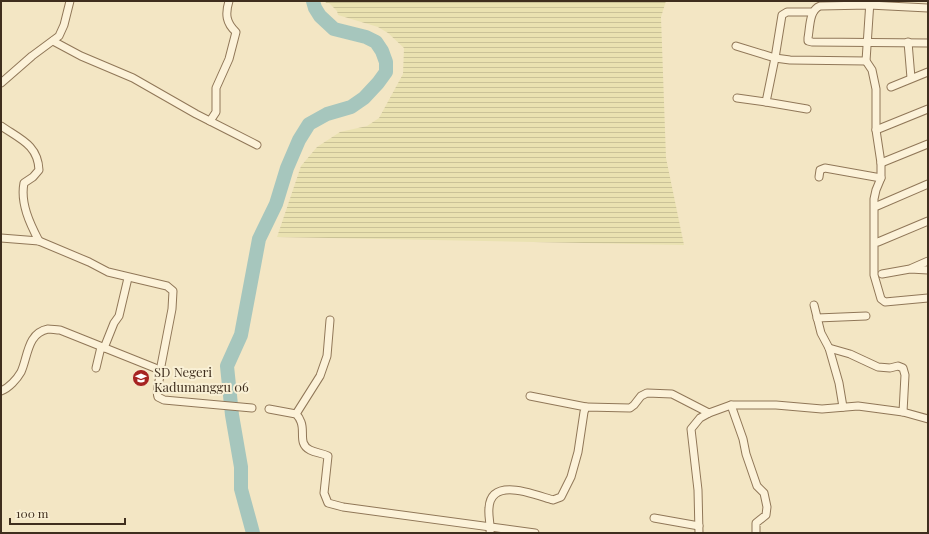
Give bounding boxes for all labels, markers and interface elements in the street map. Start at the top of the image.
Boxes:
place label: SD Negeri Kadumanggu 06 [154,363,249,395]
school or university icon: SD Negeri Kadumanggu 06 [131,368,151,388]
scale bar [10,500,125,526]
text: 100 m [16,505,49,521]

